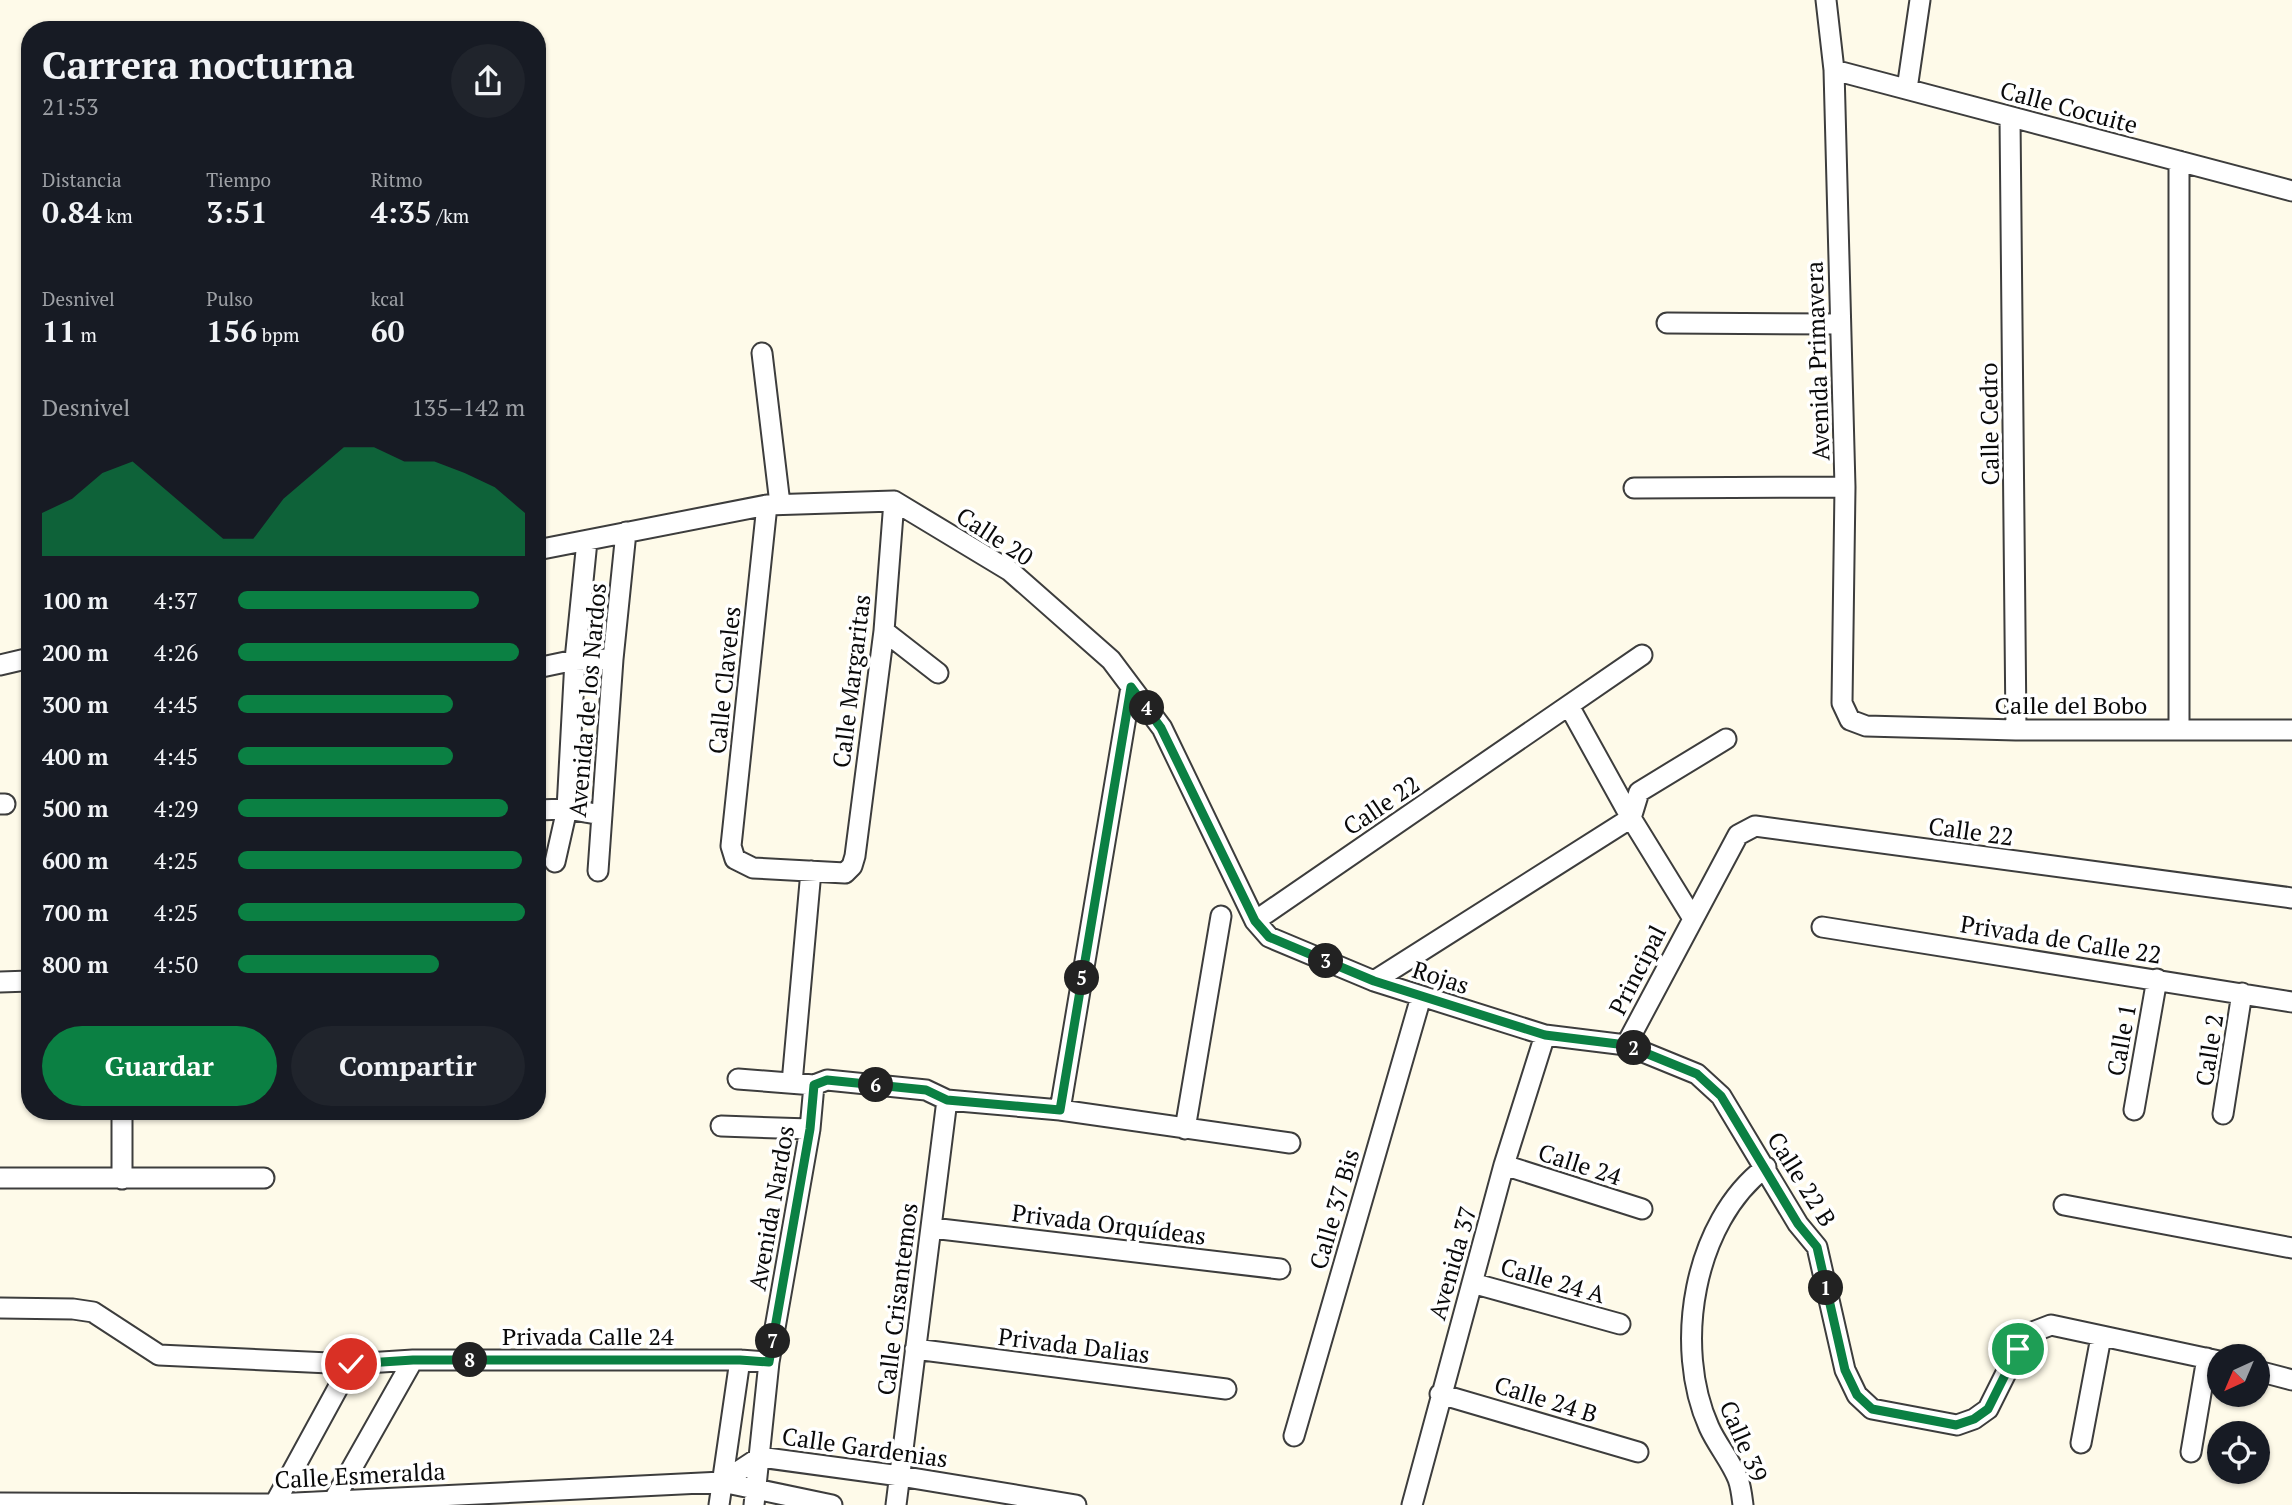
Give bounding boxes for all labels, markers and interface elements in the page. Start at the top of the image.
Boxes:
text: Carrera nocturna [42,40,355,90]
button: share [451,44,525,118]
street label: Calle Cocuite [1997,73,2141,141]
text: 21:53 [42,91,99,122]
text: Distancia [42,167,122,192]
text: Tiempo [206,167,271,192]
text: Ritmo [371,167,422,192]
text: 0.84 [42,192,102,232]
text: 3:51 [206,192,267,232]
text: 4:35 [371,192,432,232]
text: km [102,203,133,228]
text: /km [432,203,469,228]
street label: Avenida Primavera [1798,261,1836,461]
text: Desnivel [42,286,115,311]
text: Pulso [206,286,253,311]
text: kcal [371,286,404,311]
text: 11 [42,311,76,351]
text: 156 [206,311,257,351]
text: 60 [371,311,405,351]
text: m [76,322,97,347]
text: bpm [257,322,299,347]
street label: Calle Cedro [1972,362,2006,486]
text: Desnivel [42,392,130,423]
text: 135–142 m [412,392,525,423]
street label: Calle 20 [950,499,1040,573]
street label: Avenida de los Nardos [561,582,613,818]
text: 100 m [42,585,108,616]
text: 4:37 [154,585,198,616]
street label: Calle Margaritas [824,592,878,770]
street label: Calle Claveles [700,605,748,755]
text: 200 m [42,637,108,668]
text: 4:26 [154,637,198,668]
text: 300 m [42,689,108,720]
text: 4:45 [154,689,198,720]
street label: Calle del Bobo [1995,689,2147,721]
pin: 4 [1130,690,1164,726]
text: 4 [1141,695,1152,720]
text: 400 m [42,741,108,772]
text: 4:45 [154,741,198,772]
street label: Calle 22 [1337,768,1425,842]
text: 500 m [42,793,108,824]
text: 4:29 [154,793,198,824]
street label: Calle 22 [1926,809,2016,853]
text: 600 m [42,845,108,876]
text: 4:25 [154,845,198,876]
text: 700 m [42,897,108,928]
text: 4:25 [154,897,198,928]
street label: Privada de Calle 22 [1958,907,2164,971]
street label: Principal [1601,920,1673,1020]
pin: 3 [1308,944,1344,978]
text: 3 [1320,948,1331,973]
text: 800 m [42,949,108,980]
text: 4:50 [154,949,198,980]
street label: Rojas [1409,953,1473,1001]
pin: 5 [1064,960,1100,996]
text: 5 [1076,965,1087,990]
street label: Calle 1 [2099,1001,2143,1079]
street label: Calle 2 [2188,1012,2230,1088]
button: Guardar [42,1026,277,1106]
button: Compartir [291,1026,525,1106]
pin: 2 [1616,1030,1652,1066]
text: 2 [1628,1035,1639,1060]
pin: 6 [858,1068,894,1102]
text: 6 [870,1072,881,1097]
street label: Avenida Nardos [741,1123,801,1293]
street label: Calle 22 B [1760,1126,1844,1232]
street label: Calle 24 [1534,1136,1626,1192]
street label: Calle 37 Bis [1302,1145,1366,1273]
street label: Privada Orquídeas [1010,1196,1208,1252]
street label: Calle Crisantemos [869,1201,925,1397]
street label: Avenida 37 [1421,1202,1483,1324]
street label: Calle 24 A [1497,1250,1610,1310]
pin: 1 [1808,1270,1843,1306]
text: 1 [1820,1275,1831,1300]
pin [1988,1319,2048,1379]
street label: Privada Calle 24 [502,1320,674,1352]
street label: Privada Dalias [996,1320,1152,1370]
pin: 7 [756,1324,790,1358]
text: 7 [767,1328,778,1353]
icon: arrive [1999,1330,2037,1368]
pin [321,1334,381,1394]
pin: 8 [452,1342,488,1378]
north arrow [2207,1344,2270,1407]
map controls [2207,1344,2270,1484]
icon: check [332,1345,370,1383]
text: 8 [464,1347,475,1372]
street label: Calle 24 B [1491,1368,1601,1430]
street label: Calle 39 [1713,1395,1775,1487]
street label: Calle Gardenias [780,1420,950,1474]
button: locate [2207,1421,2270,1484]
street label: Calle Esmeralda [274,1455,446,1495]

